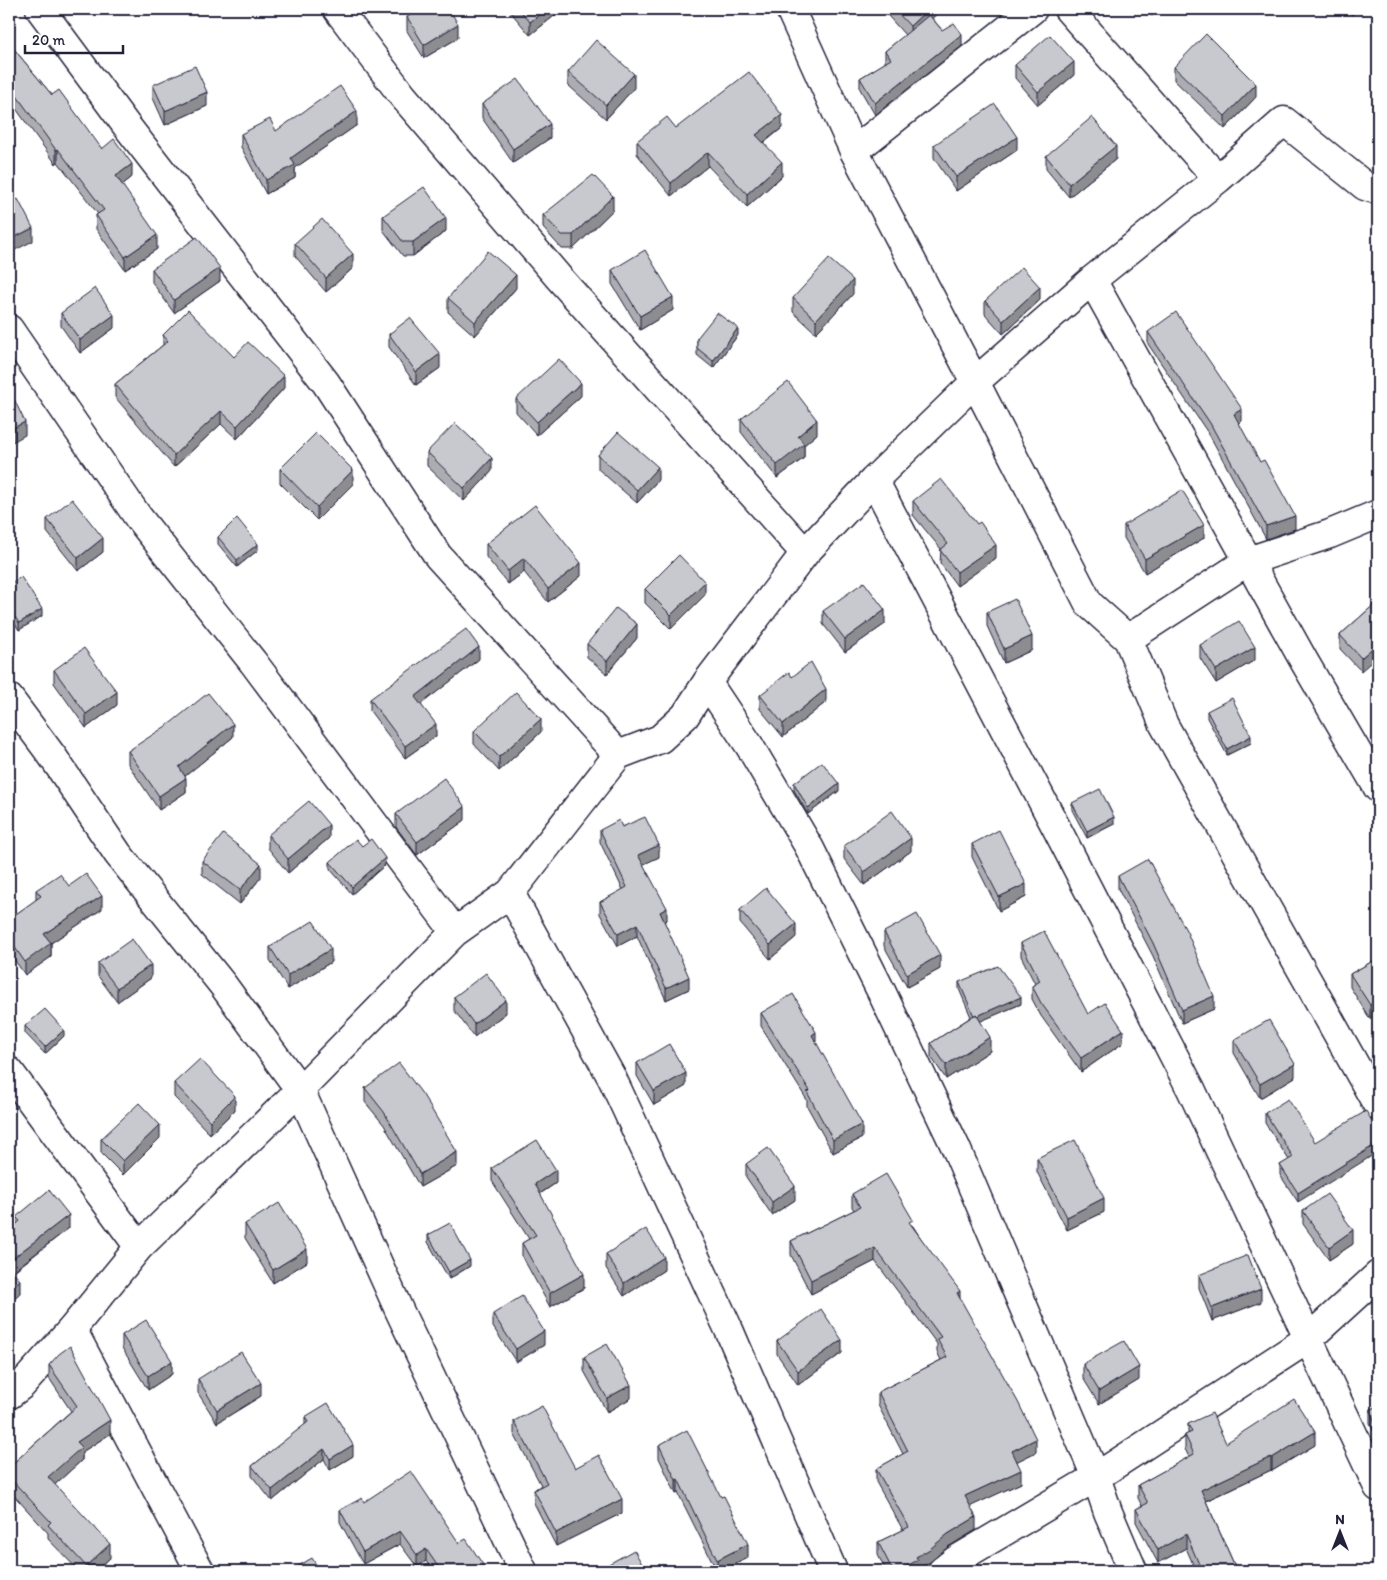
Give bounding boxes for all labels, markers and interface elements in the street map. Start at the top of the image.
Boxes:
scale bar [25,22,122,54]
text: 20 m [32,31,66,49]
north arrow [1314,1508,1364,1558]
text: N [1335,1511,1345,1528]

